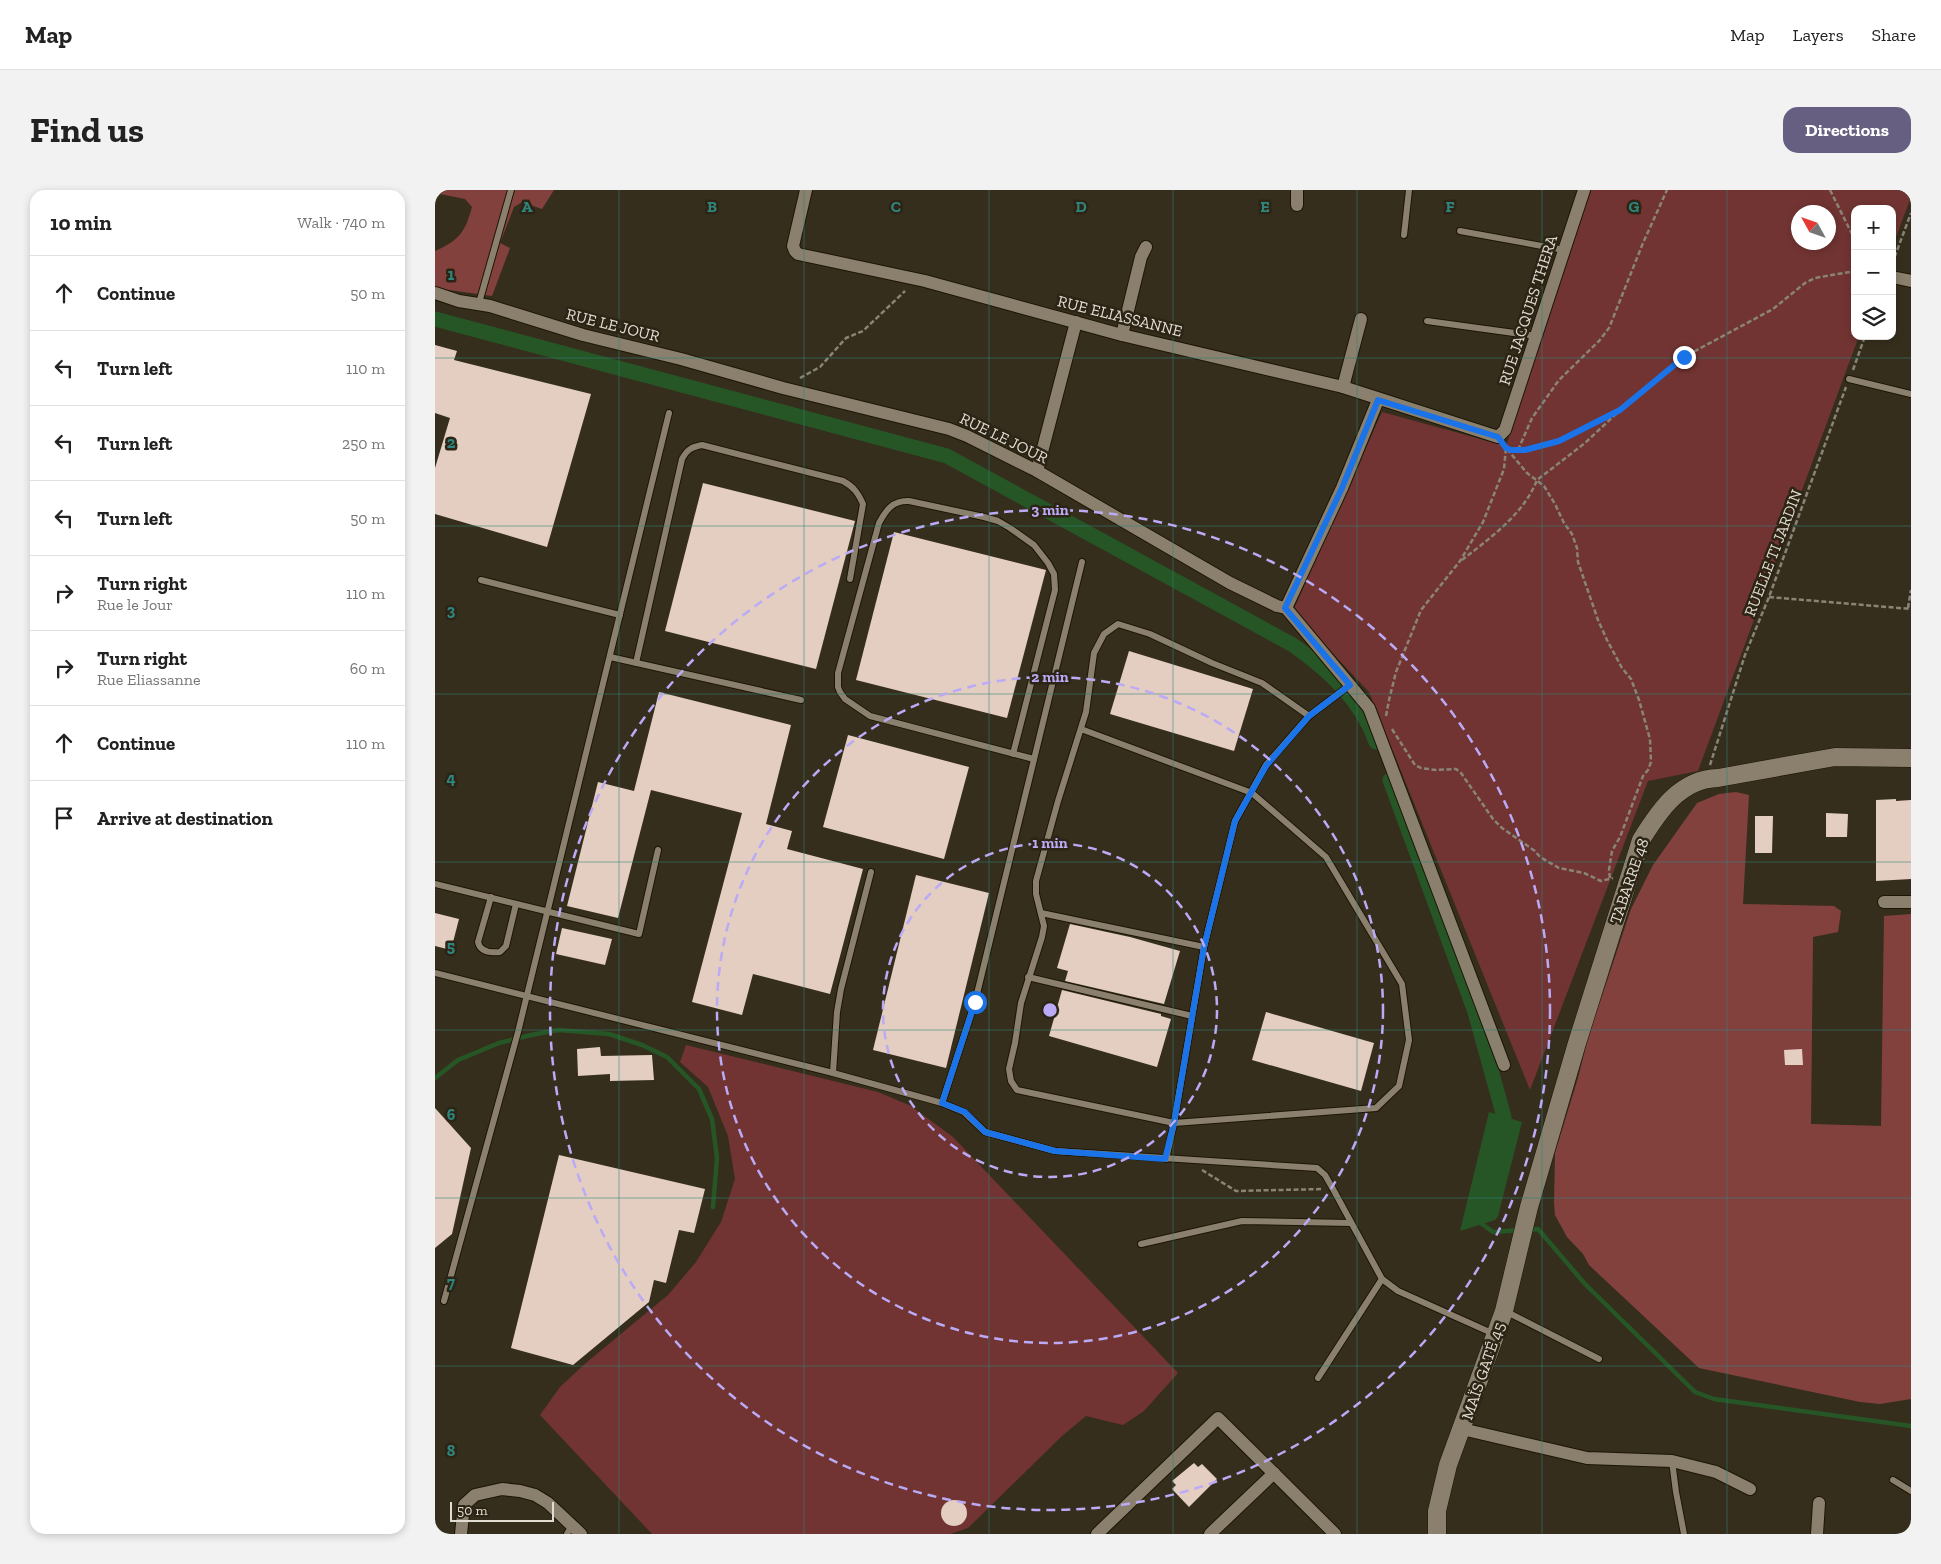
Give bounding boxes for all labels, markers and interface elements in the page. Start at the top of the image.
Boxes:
text: Map [25,20,72,49]
text: Map [1730,24,1765,46]
text: Layers [1793,24,1844,46]
text: Share [1872,24,1916,46]
button: Directions [1783,107,1911,153]
text: Find us [30,109,144,151]
text: A [522,197,533,216]
text: B [707,197,717,216]
text: C [891,197,901,216]
text: D [1075,197,1087,216]
text: E [1260,197,1270,216]
text: F [1445,197,1455,216]
text: G [1629,197,1640,216]
north arrow [1791,205,1836,250]
map controls [1851,205,1896,340]
button: + [1851,205,1896,250]
text: 10 min [50,210,112,235]
text: Walk · 740 m [297,213,385,232]
street label: RUE JACQUES THERA [1495,232,1561,388]
button: − [1851,250,1896,295]
text: 1 [448,265,455,284]
icon: ahead [50,279,78,307]
text: Continue [97,282,175,305]
text: 50 m [350,284,385,303]
street label: RUE ELIASSANNE [1056,291,1184,341]
button: layers [1851,295,1896,340]
street label: RUE LE JOUR [564,304,662,346]
route end [1673,346,1696,369]
icon: left [50,354,78,382]
text: Turn left [97,357,172,380]
text: 110 m [346,359,385,378]
street label: RUE LE JOUR [957,408,1051,468]
icon: left [50,429,78,457]
text: Turn left [97,432,172,455]
text: 2 [447,433,456,452]
text: 250 m [342,434,385,453]
street label: RUELLE TI JARDIN [1740,487,1806,619]
text: 3 min [1031,501,1069,519]
icon: left [50,504,78,532]
text: Turn left [97,507,172,530]
text: 50 m [350,509,385,528]
text: Turn right [97,572,187,595]
icon: right [50,579,78,607]
text: 110 m [346,584,385,603]
text: Rue le Jour [97,595,173,614]
text: 3 [447,601,456,620]
text: Turn right [97,647,187,670]
icon: right [50,654,78,682]
text: 60 m [350,659,385,678]
text: 2 min [1031,668,1069,686]
text: Rue Eliassanne [97,670,200,689]
icon: ahead [50,729,78,757]
text: Continue [97,732,175,755]
text: 110 m [346,734,385,753]
text: 4 [446,769,456,788]
icon: arrive [50,804,78,832]
text: Arrive at destination [97,807,273,830]
text: 1 min [1032,834,1068,852]
street label: TABARRE 48 [1606,836,1652,926]
text: 5 [447,937,455,956]
route start [964,991,987,1014]
centre of rings [1041,1001,1059,1019]
text: 6 [447,1105,456,1124]
text: 7 [447,1273,455,1292]
street label: MAÏS GATÉ 45 [1457,1320,1509,1422]
text: 8 [447,1441,456,1460]
scale bar [450,1499,554,1522]
text: 50 m [457,1502,488,1519]

